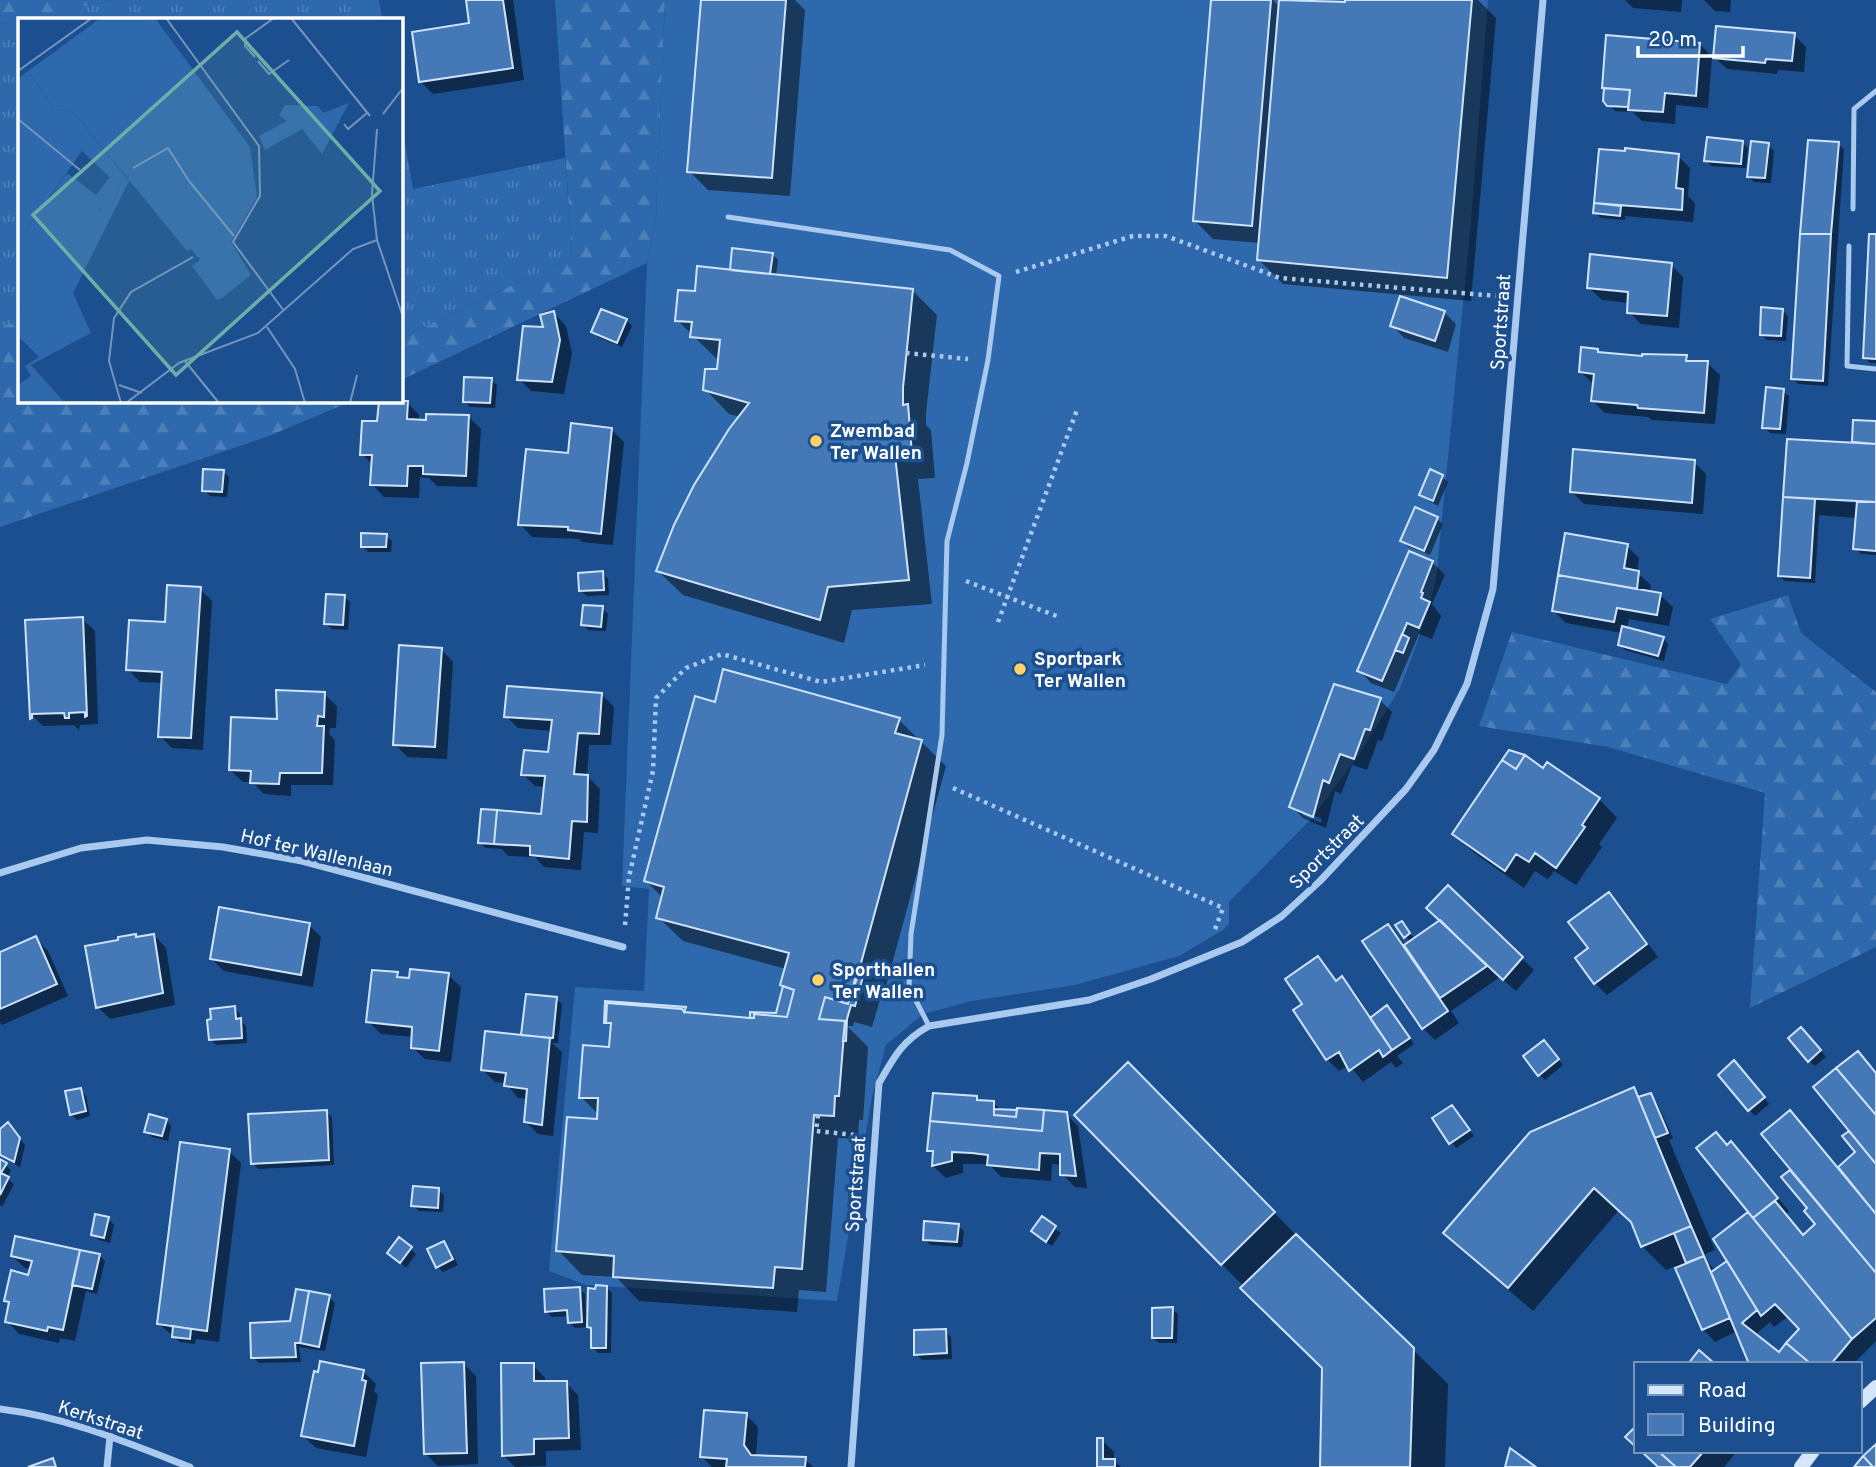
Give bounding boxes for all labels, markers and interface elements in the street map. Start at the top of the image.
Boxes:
scale bar [1638,14,1743,58]
inset map [18,18,402,402]
text: 20 m [1648,27,1697,54]
street label: Sportstraat [1487,273,1517,371]
place label: Zwembad Ter Wallen [830,420,922,466]
marker: Zwembad Ter Wallen [808,433,824,449]
place label: Sportpark Ter Wallen [1034,648,1126,694]
marker: Sportpark Ter Wallen [1012,661,1028,677]
street label: Sportstraat [1285,810,1370,895]
street label: Hof ter Wallenlaan [238,825,395,883]
place label: Sporthallen Ter Wallen [832,959,935,1005]
marker: Sporthallen Ter Wallen [810,972,826,988]
street label: Sportstraat [842,1135,872,1233]
legend [1634,1362,1862,1453]
text: Road [1698,1378,1747,1405]
street label: Kerkstraat [55,1396,146,1446]
text: Building [1698,1413,1776,1440]

